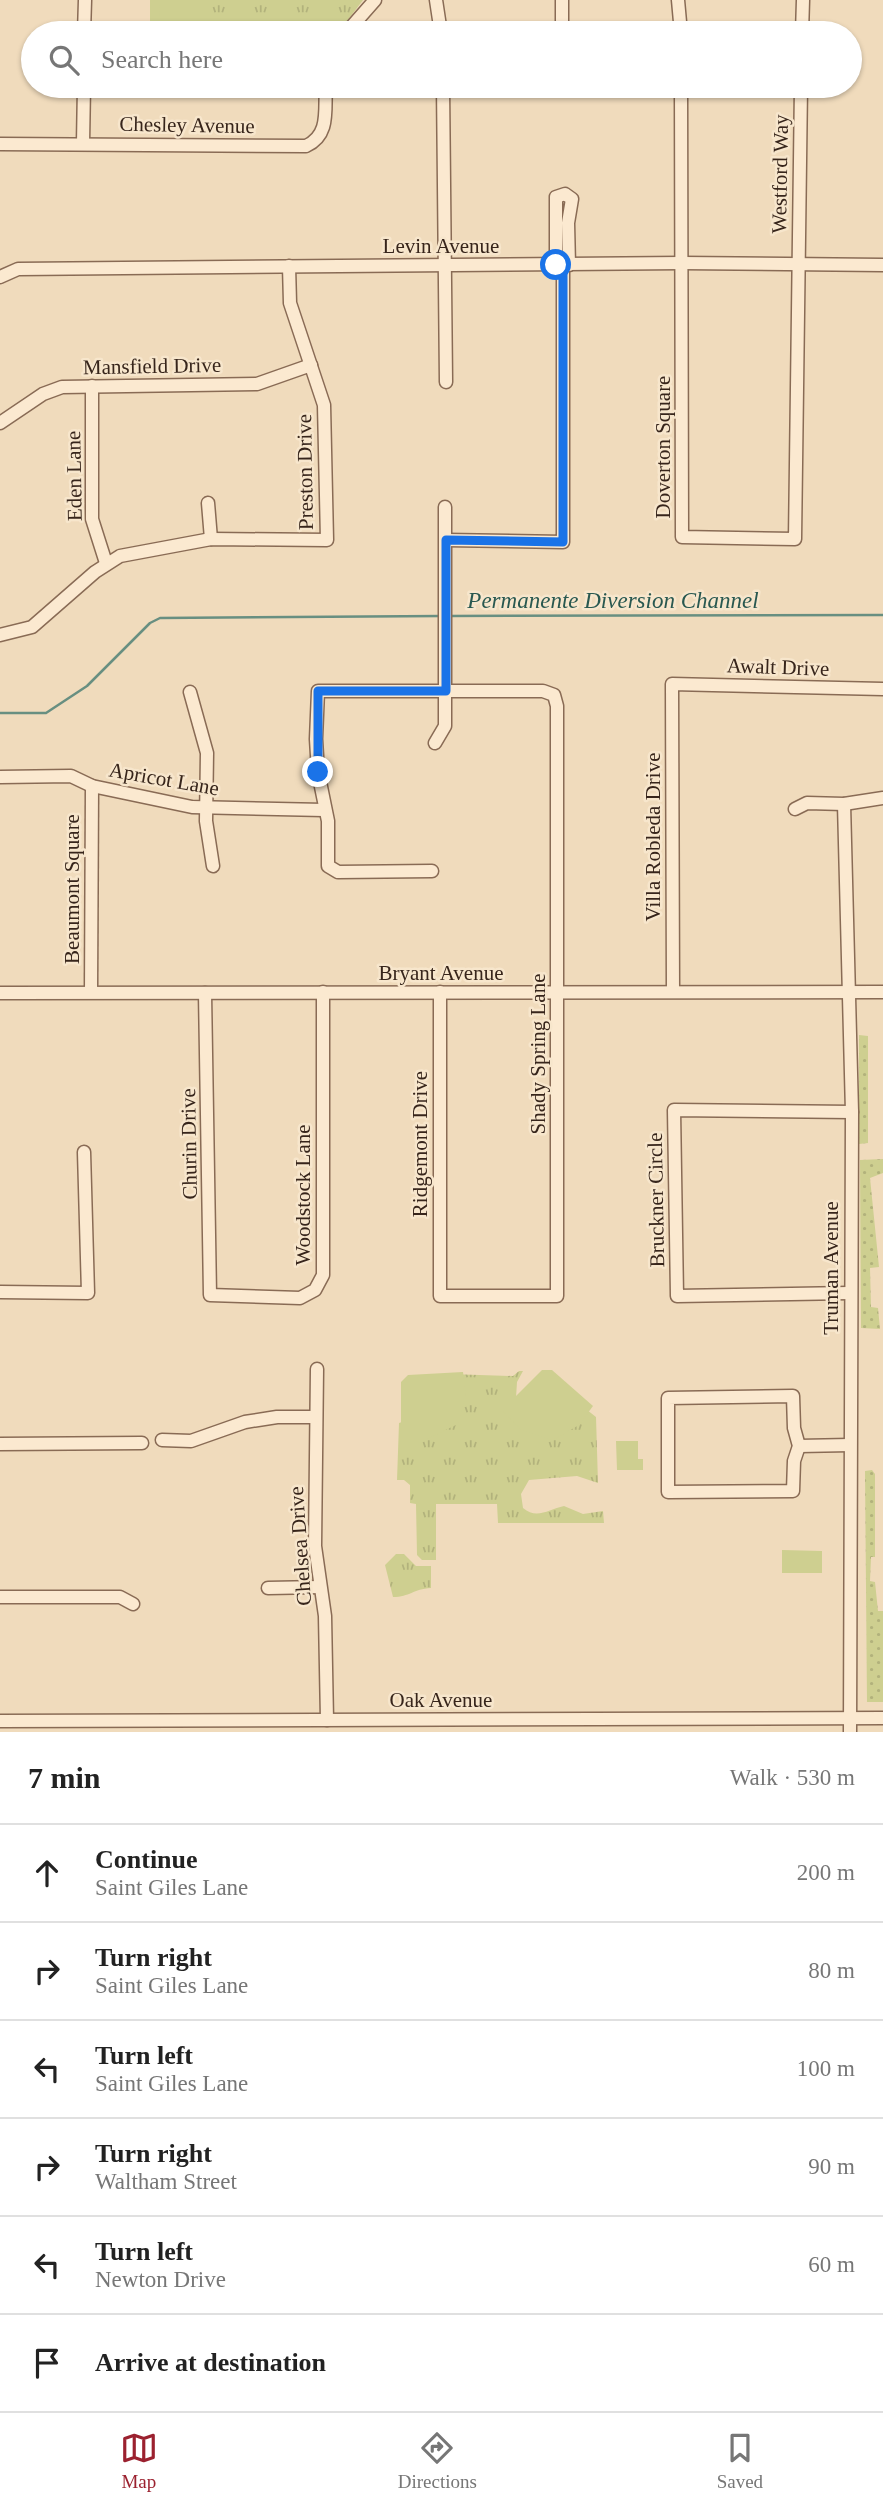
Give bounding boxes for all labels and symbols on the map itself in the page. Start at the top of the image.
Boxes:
street label: Chesley Avenue [119,112,255,138]
street label: Westford Way [767,114,793,234]
street label: Levin Avenue [383,234,499,258]
route start [540,249,571,280]
street label: Mansfield Drive [83,353,221,379]
street label: Doverton Square [651,376,675,518]
street label: Preston Drive [292,414,318,530]
street label: Eden Lane [61,431,87,521]
water label: Permanente Diversion Channel [466,588,759,613]
street label: Awalt Drive [726,653,830,681]
street label: Villa Robleda Drive [641,752,665,922]
route end [302,756,333,787]
street label: Apricot Lane [107,758,221,800]
street label: Beaumont Square [60,814,84,964]
street label: Bryant Avenue [379,961,504,985]
street label: Shady Spring Lane [526,974,550,1134]
street label: Ridgemont Drive [408,1071,432,1217]
street label: Churin Drive [176,1088,202,1200]
street label: Woodstock Lane [291,1124,315,1266]
street label: Bruckner Circle [643,1132,669,1268]
street label: Truman Avenue [819,1201,843,1335]
street label: Chelsea Drive [284,1486,316,1606]
street label: Oak Avenue [390,1688,492,1712]

